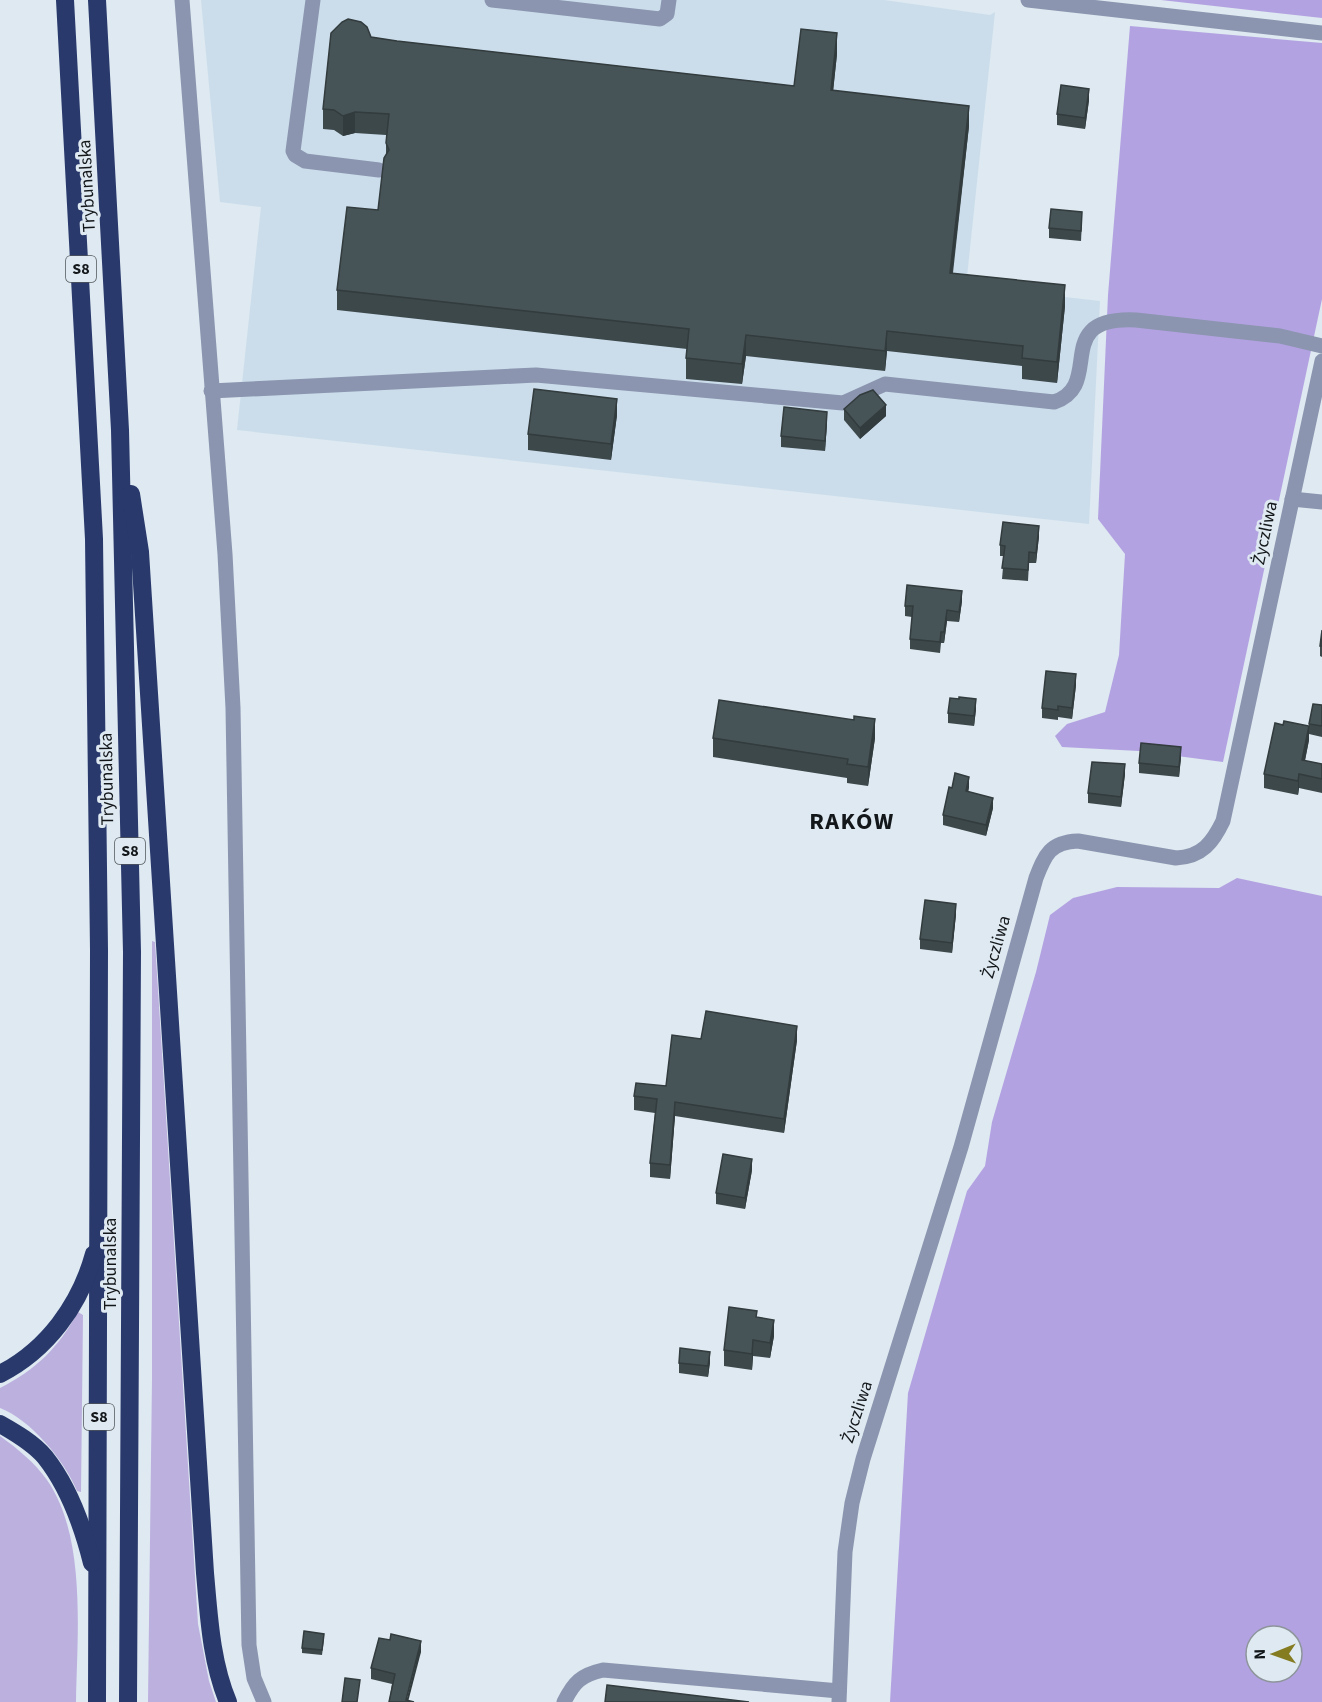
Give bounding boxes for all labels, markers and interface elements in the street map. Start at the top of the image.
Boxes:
street label: Trybunalska [72,139,102,233]
road number: S8 [66,256,96,282]
street label: Życzliwa [1246,499,1284,567]
street label: Trybunalska [94,733,120,825]
district label: RAKÓW [809,804,895,839]
road number: S8 [115,838,145,864]
street label: Życzliwa [975,913,1017,981]
street label: Trybunalska [98,1218,123,1310]
street label: Życzliwa [835,1377,879,1447]
road number: S8 [84,1404,114,1430]
north arrow [1244,1624,1304,1684]
text: N [1249,1649,1271,1660]

